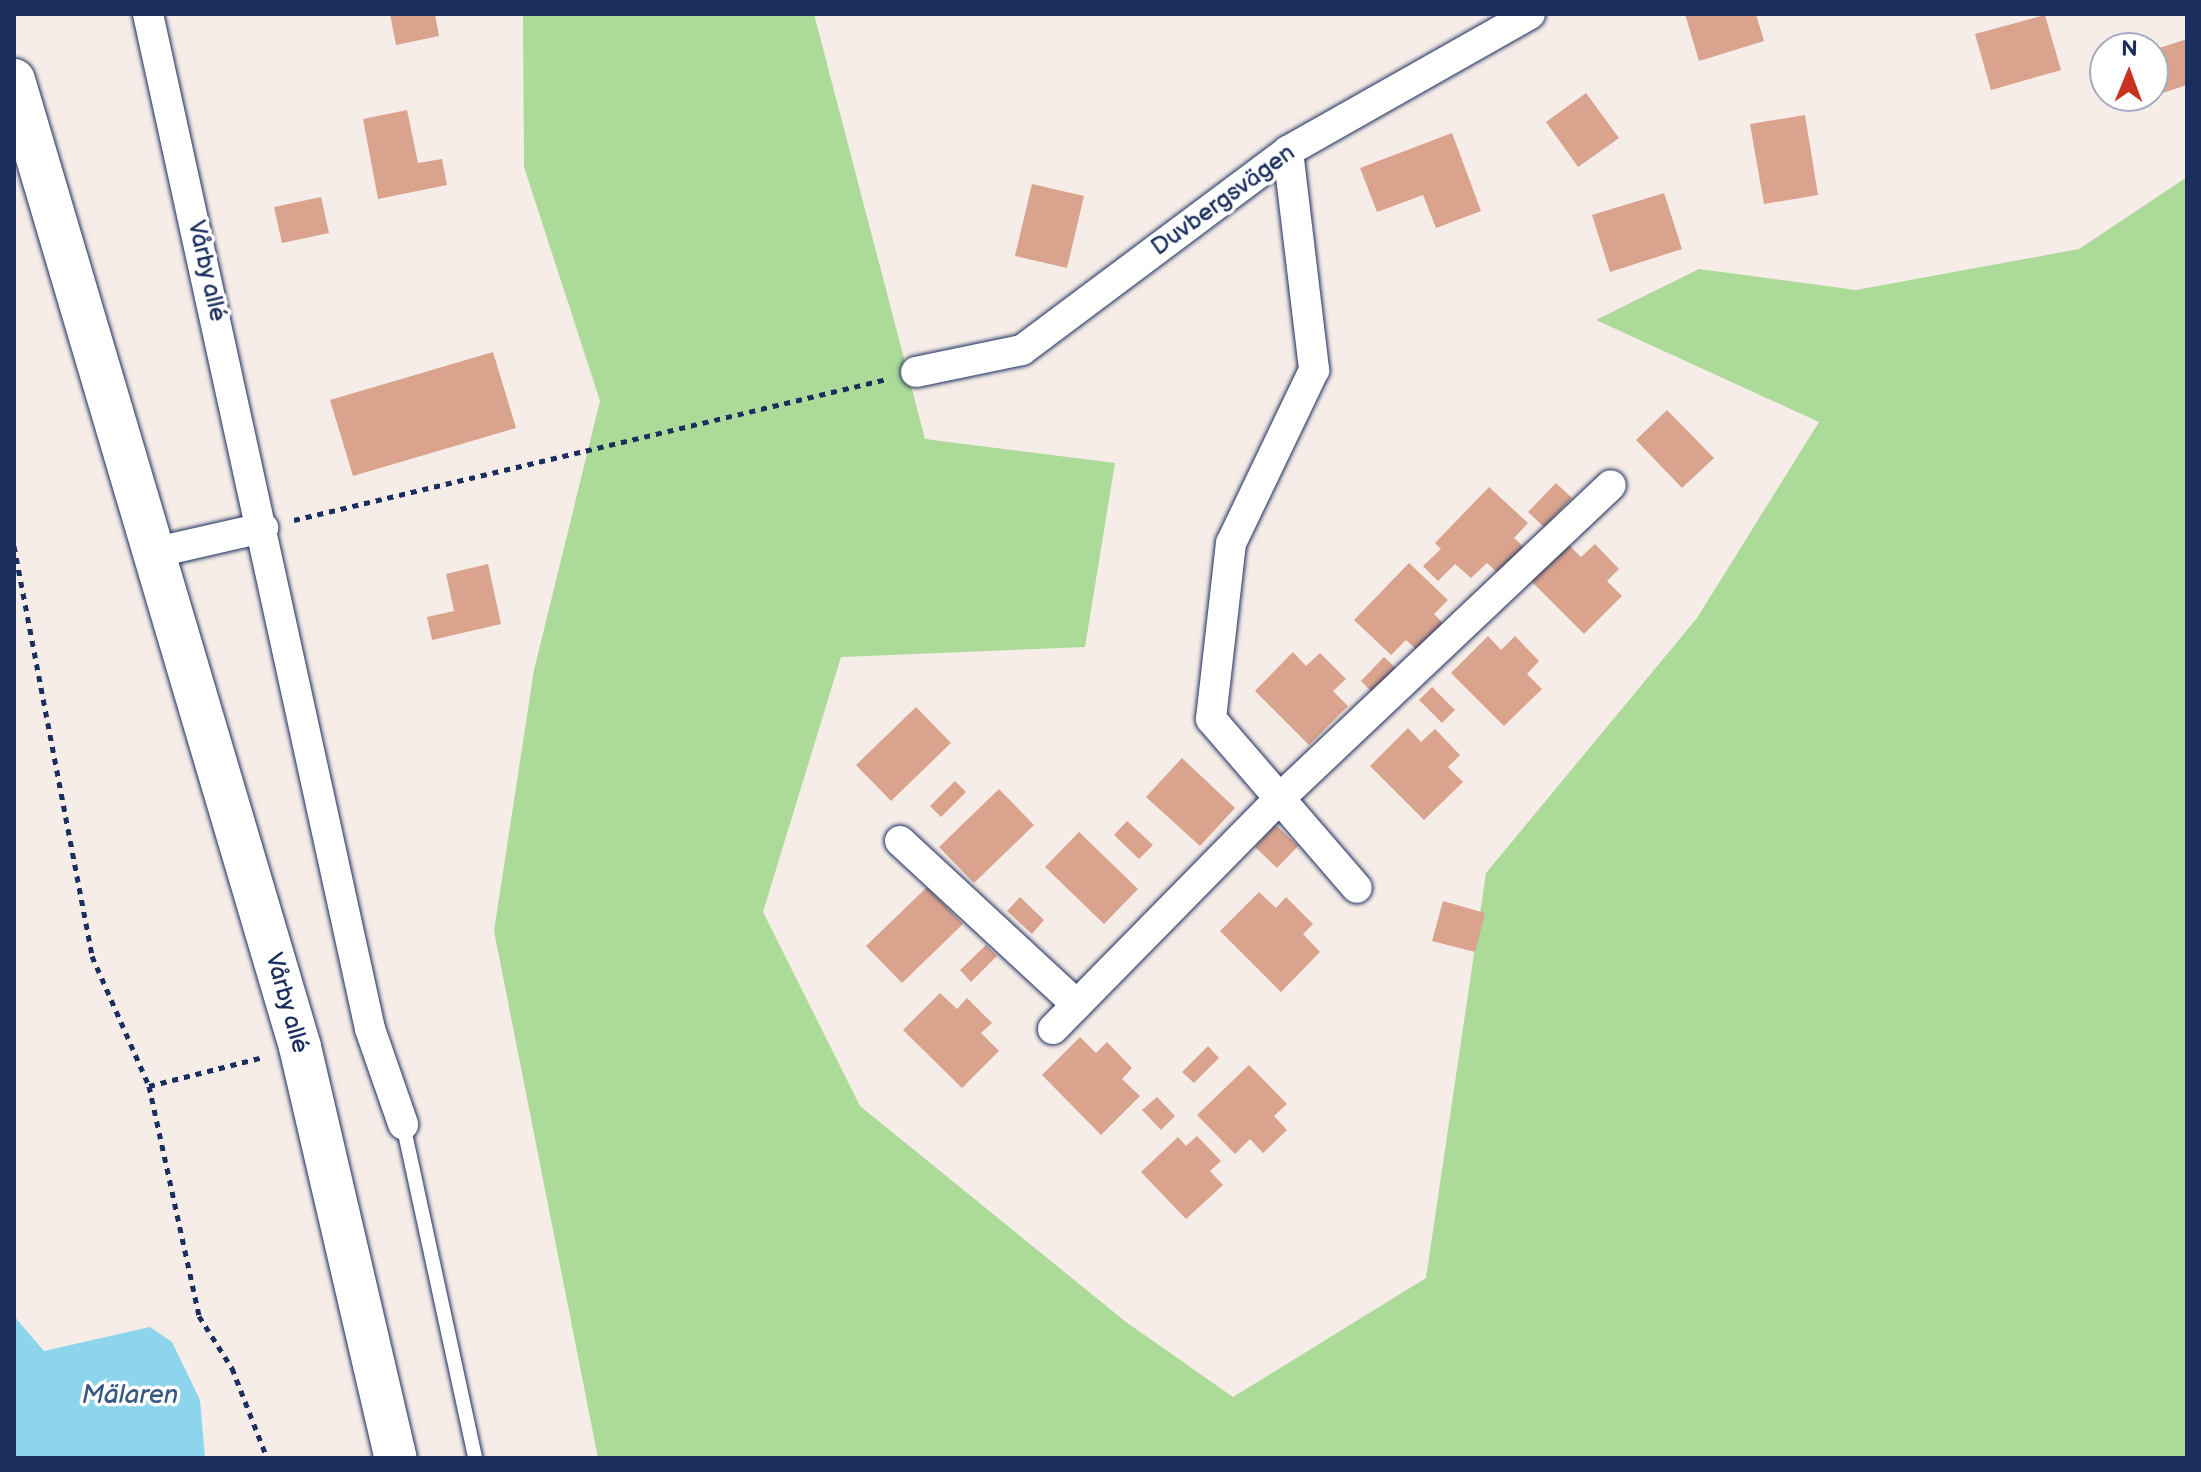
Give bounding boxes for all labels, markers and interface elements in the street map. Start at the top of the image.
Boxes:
north arrow [2089,32,2169,112]
text: N [2121,36,2138,63]
street label: Duvbergsvägen [1146,138,1300,262]
street label: Vårby allé [181,217,233,325]
street label: Vårby allé [259,949,315,1057]
water label: Mälaren [82,1380,178,1412]

